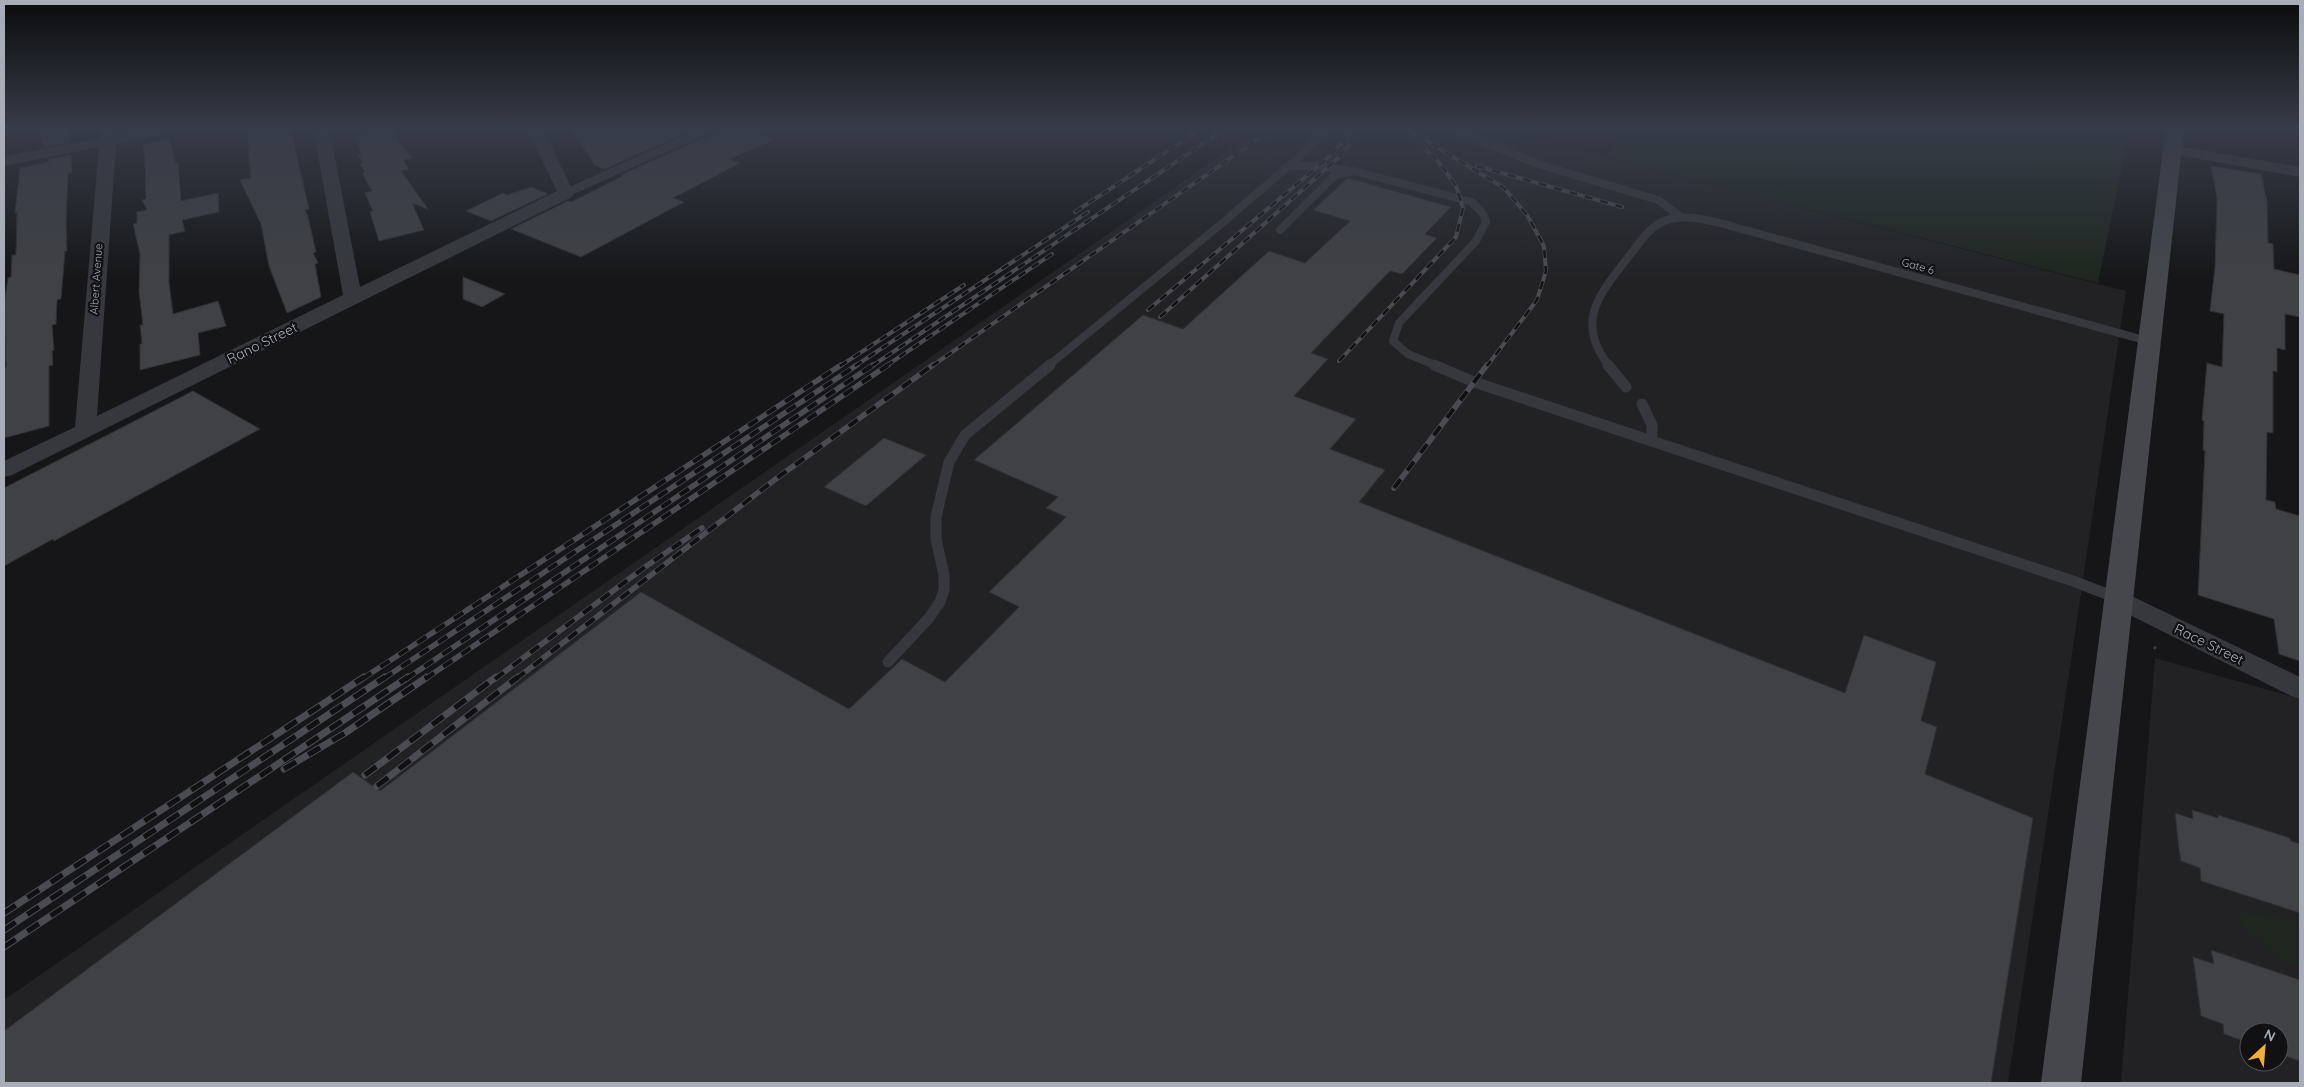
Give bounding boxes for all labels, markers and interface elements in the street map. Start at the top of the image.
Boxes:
street label: Albert Avenue [87,243,105,315]
street label: Gate 6 [1900,255,1936,277]
street label: Rano Street [224,318,301,368]
street label: Race Street [2171,619,2247,669]
north arrow [2239,1022,2289,1072]
text: N [2261,1025,2278,1046]

